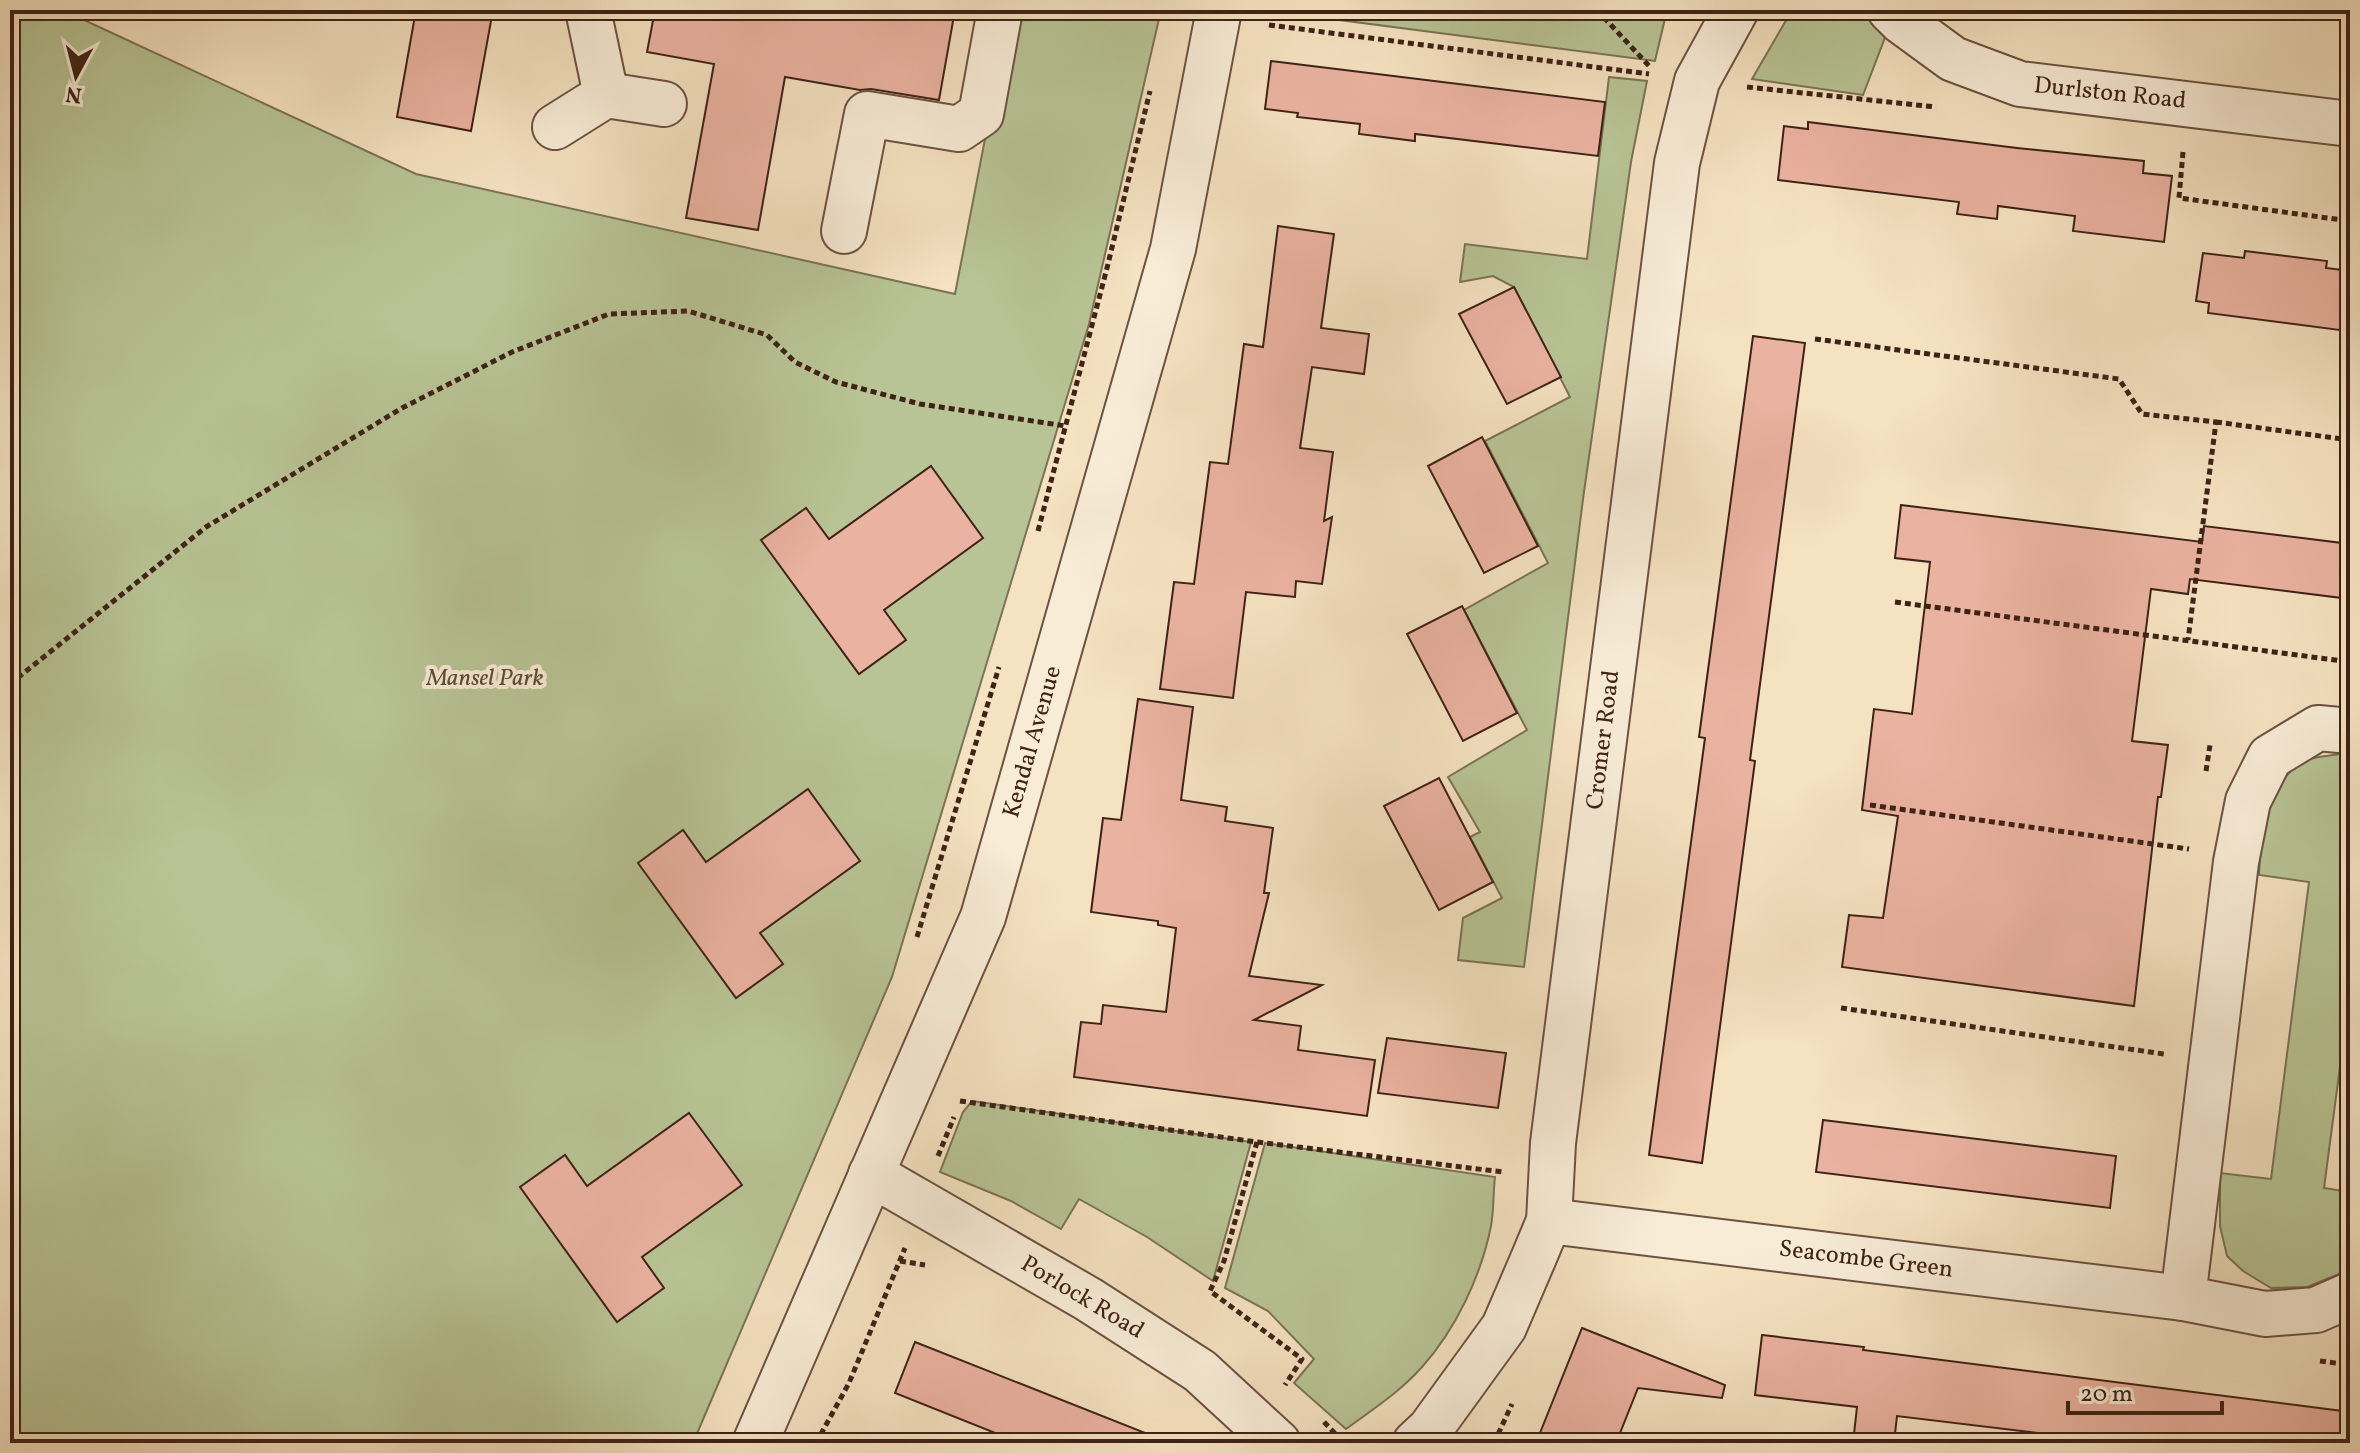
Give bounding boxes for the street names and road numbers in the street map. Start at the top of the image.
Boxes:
street label: Durlston Road [2032,69,2188,119]
street label: Kendal Avenue [995,662,1071,822]
street label: Cromer Road [1579,668,1629,812]
street label: Seacombe Green [1777,1232,1955,1288]
street label: Porlock Road [1014,1248,1150,1348]

